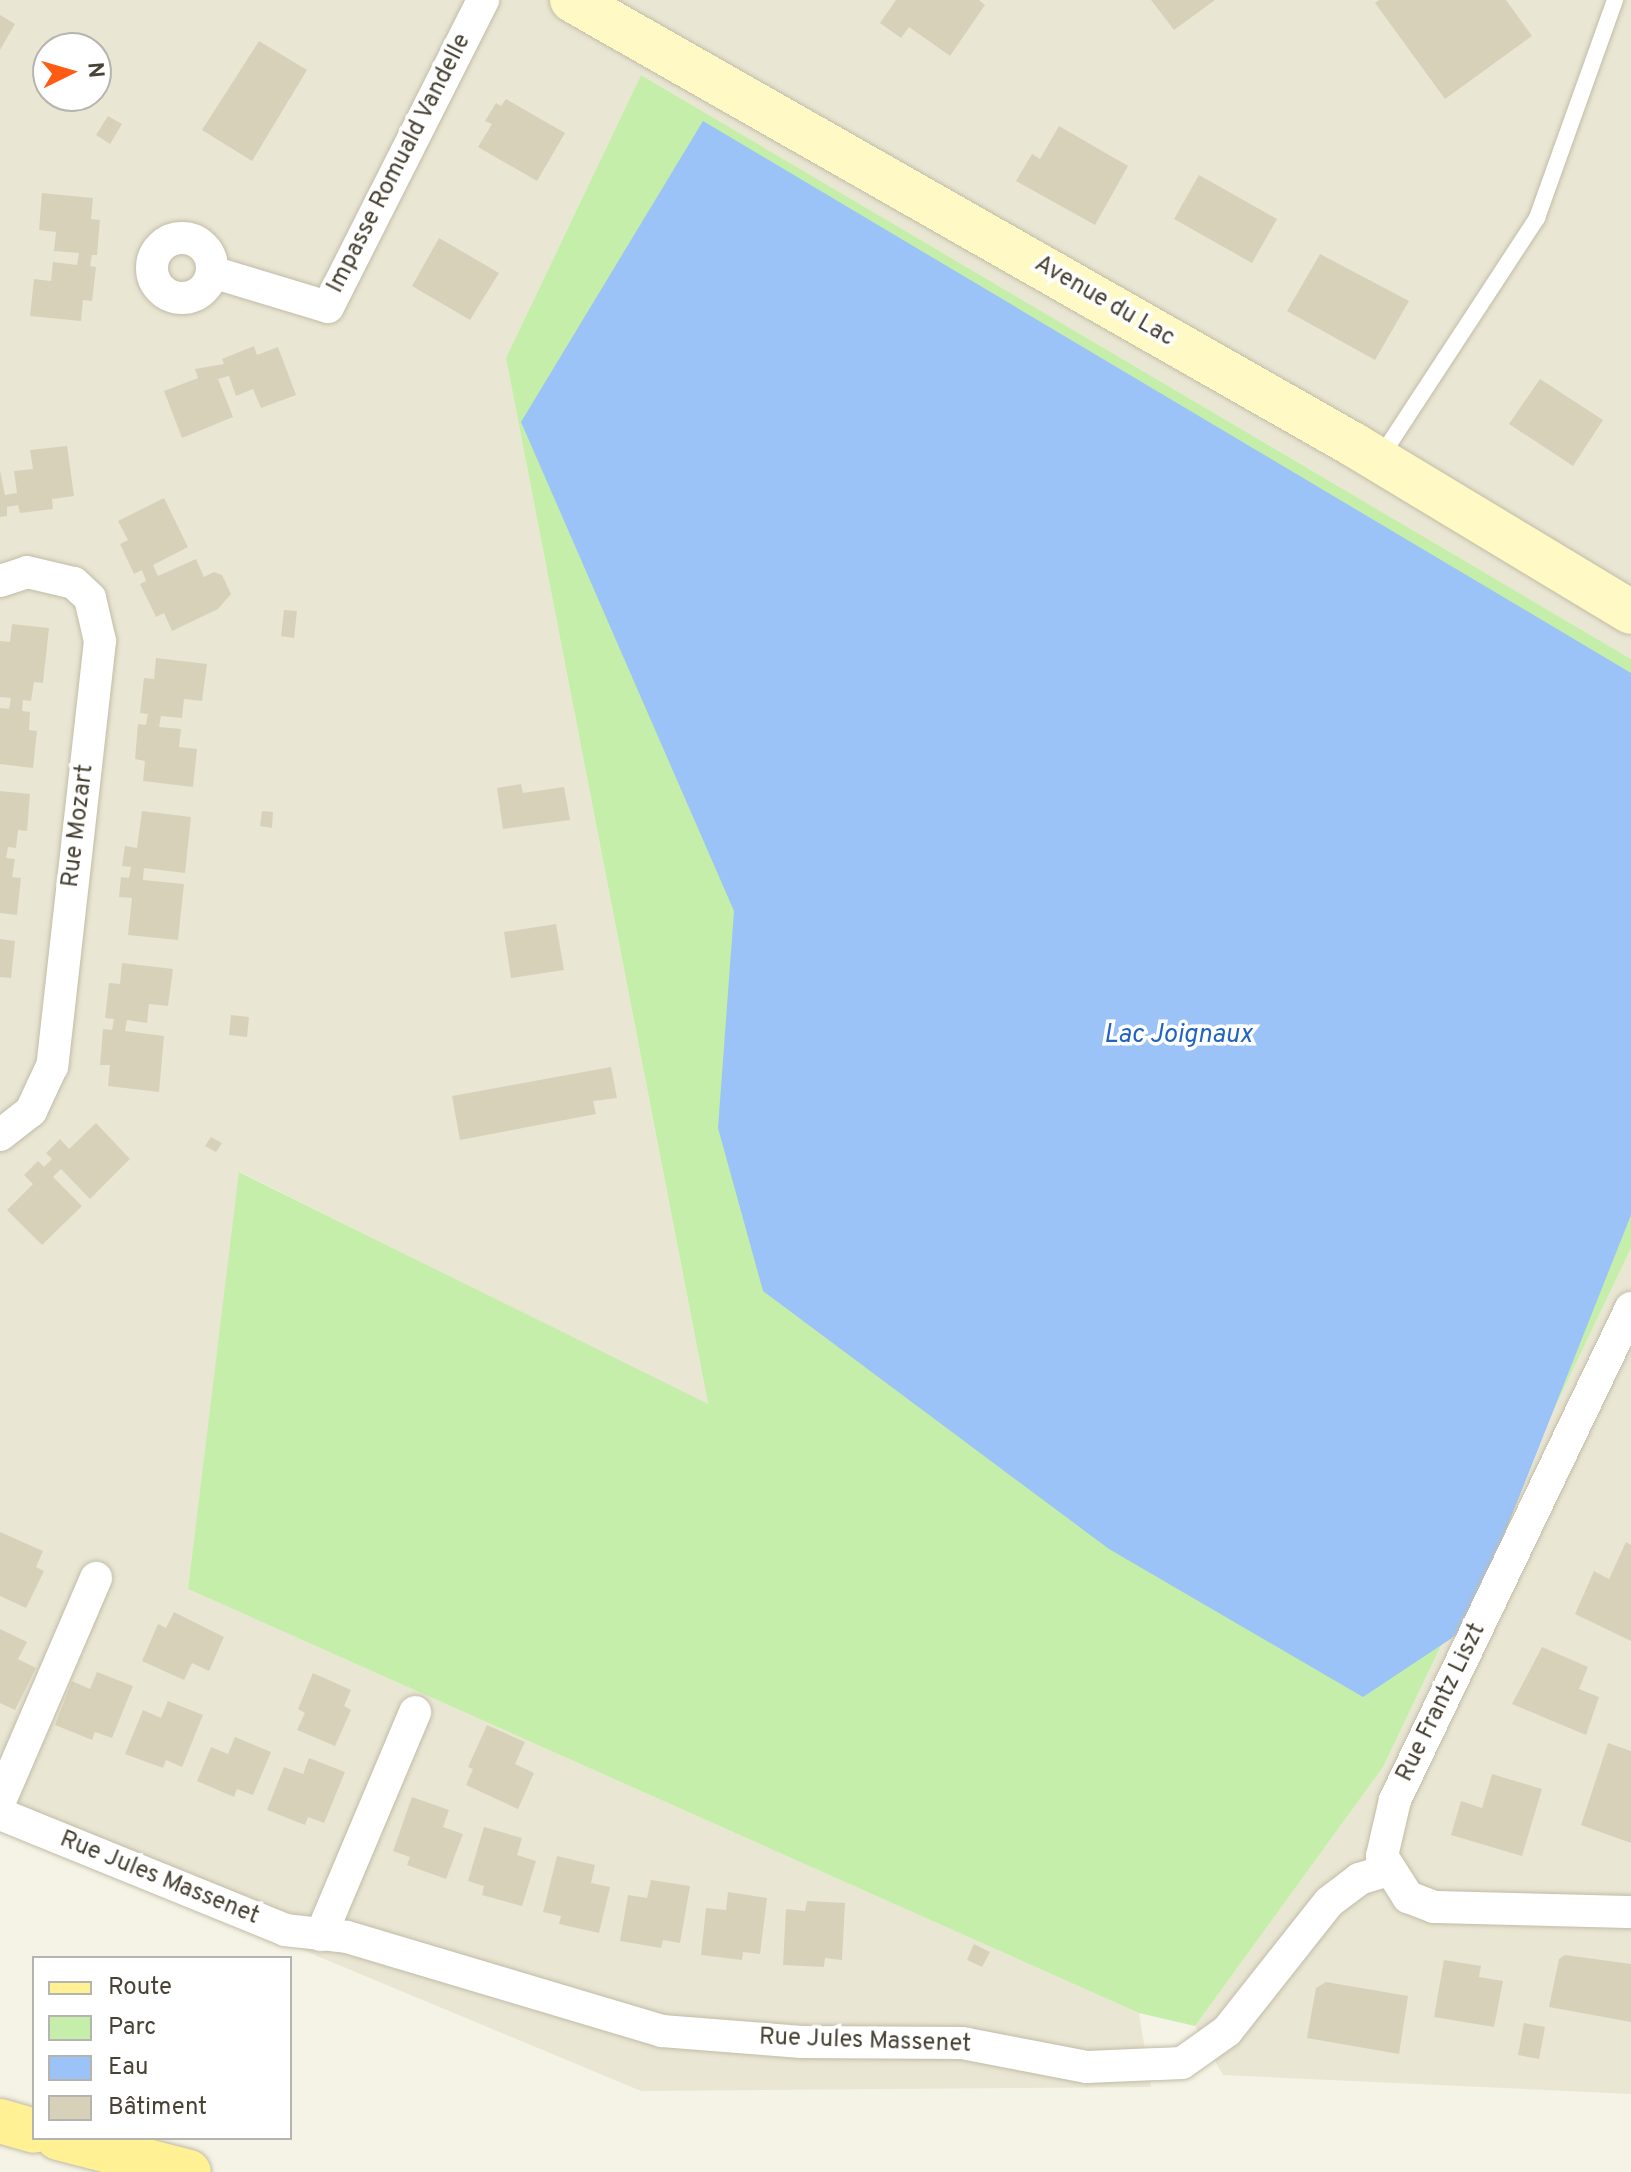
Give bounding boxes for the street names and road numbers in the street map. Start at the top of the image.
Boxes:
street label: Impasse Romuald Vandelle [322,29,478,299]
street label: Avenue du Lac [1029,250,1179,354]
street label: Rue Mozart [57,763,101,889]
street label: Rue Frantz Liszt [1391,1619,1493,1787]
street label: Rue Jules Massenet [55,1826,263,1932]
street label: Rue Jules Massenet [758,2024,972,2060]

